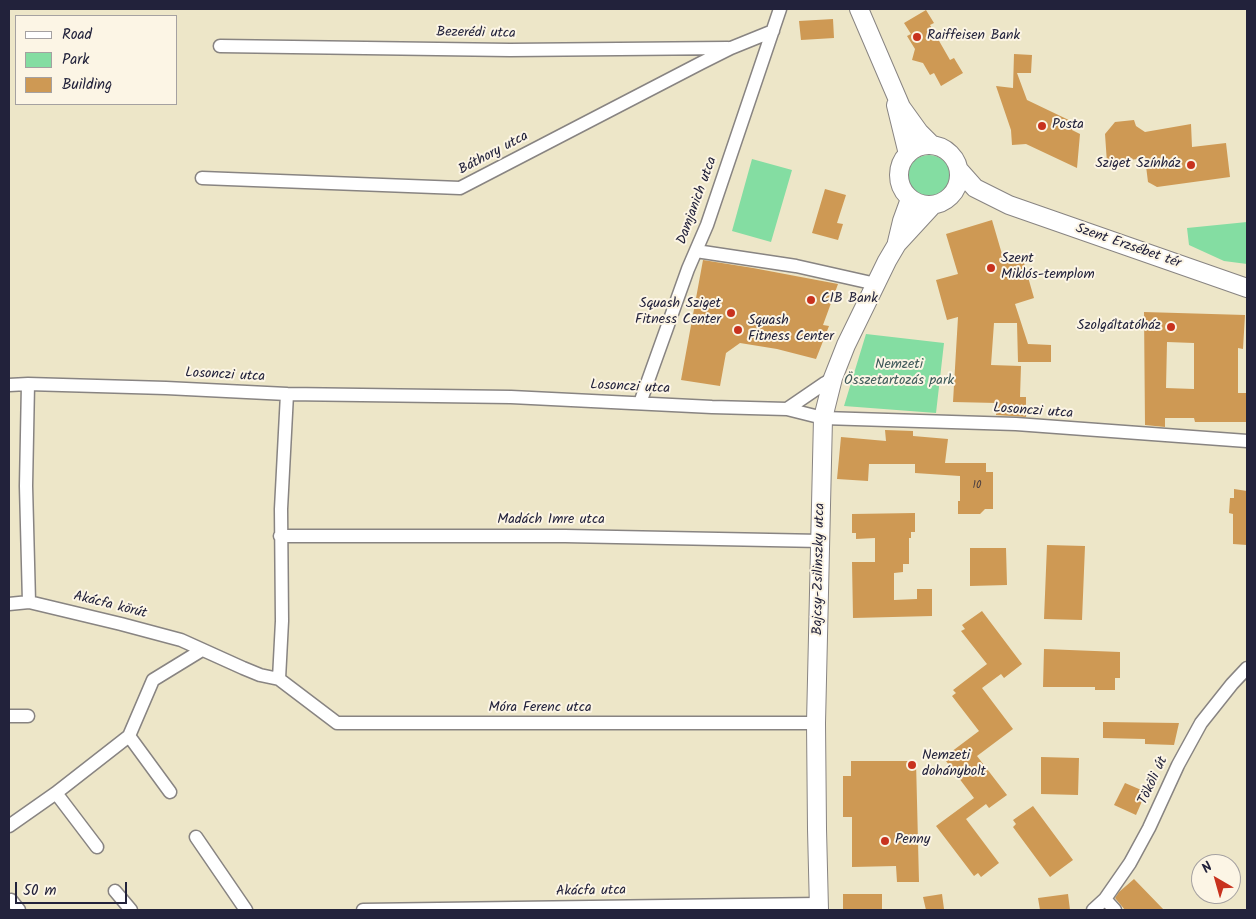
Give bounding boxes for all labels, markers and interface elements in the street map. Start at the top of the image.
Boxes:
legend [15,15,178,105]
text: Road [62,23,92,47]
street label: Bezerédi utca [436,25,516,43]
place label: Raiffeisen Bank [927,29,1020,45]
marker: Raiffeisen Bank [911,31,923,43]
text: Park [62,48,89,72]
text: Building [62,73,112,97]
place label: Posta [1052,118,1084,134]
marker: Posta [1036,120,1048,132]
street label: Báthory utca [456,129,532,179]
street label: Damjanich utca [674,155,722,247]
place label: Sziget Színház [1095,157,1181,173]
marker: Sziget Színház [1185,159,1197,171]
street label: Szent Erzsébet tér [1073,221,1183,273]
place label: Szent Miklós-templom [1001,252,1095,284]
marker: Szent Miklós-templom [985,262,997,274]
place label: CIB Bank [821,292,878,308]
marker: CIB Bank [805,294,817,306]
place label: Squash Sziget Fitness Center [635,297,721,330]
marker: Squash Sziget Fitness Center [725,307,737,319]
place label: Squash Fitness Center [748,314,834,347]
place label: Szolgáltatóház [1077,319,1161,335]
marker: Szolgáltatóház [1165,321,1177,333]
marker: Squash Fitness Center [732,324,744,336]
park label: Nemzeti Összetartozás park [844,358,954,391]
street label: Losonczi utca [185,366,265,386]
street label: Losonczi utca [590,378,670,398]
street label: Losonczi utca [992,401,1074,423]
house number: 10 [973,479,981,493]
street label: Bajcsy-Zsilinszky utca [810,503,830,635]
street label: Madách Imre utca [497,513,605,529]
street label: Akácfa körút [72,589,148,623]
street label: Móra Ferenc utca [489,701,591,717]
place label: Nemzeti dohánybolt [922,749,986,782]
street label: Tököli út [1136,754,1172,808]
marker: Nemzeti dohánybolt [906,759,918,771]
place label: Penny [895,833,930,849]
marker: Penny [879,835,891,847]
north arrow [1191,854,1241,904]
text: N [1197,857,1218,879]
scale bar [18,872,130,904]
text: 50 m [23,879,57,903]
street label: Akácfa utca [556,883,626,901]

